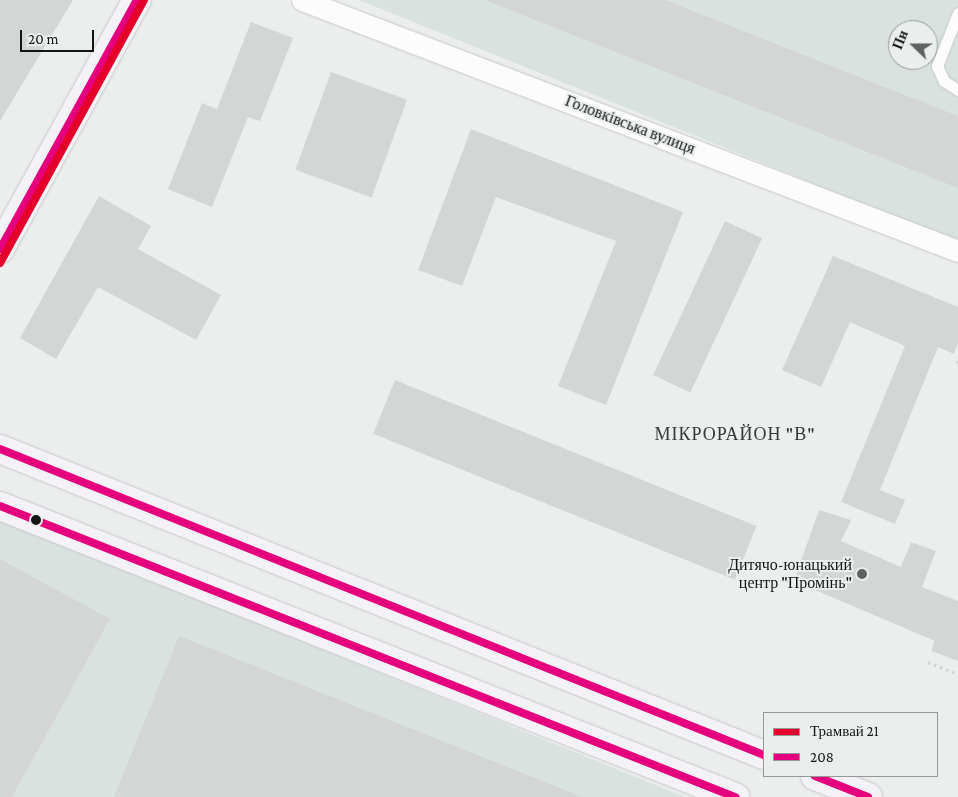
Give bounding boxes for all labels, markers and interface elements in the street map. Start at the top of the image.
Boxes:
scale bar [22,20,96,52]
north arrow [888,20,938,70]
text: Пн [889,28,911,52]
text: 20 m [28,31,59,47]
street label: Головківська вулиця [562,91,698,159]
district label: МІКРОРАЙОН "В" [653,423,817,445]
unlabelled marker [31,515,41,525]
place label: Дитячо-юнацький центр "Промінь" [728,555,852,593]
marker: Дитячо-юнацький центр "Промінь" [856,568,868,580]
legend [763,712,938,777]
text: Трамвай 21 [810,723,879,739]
text: 208 [810,749,834,765]

